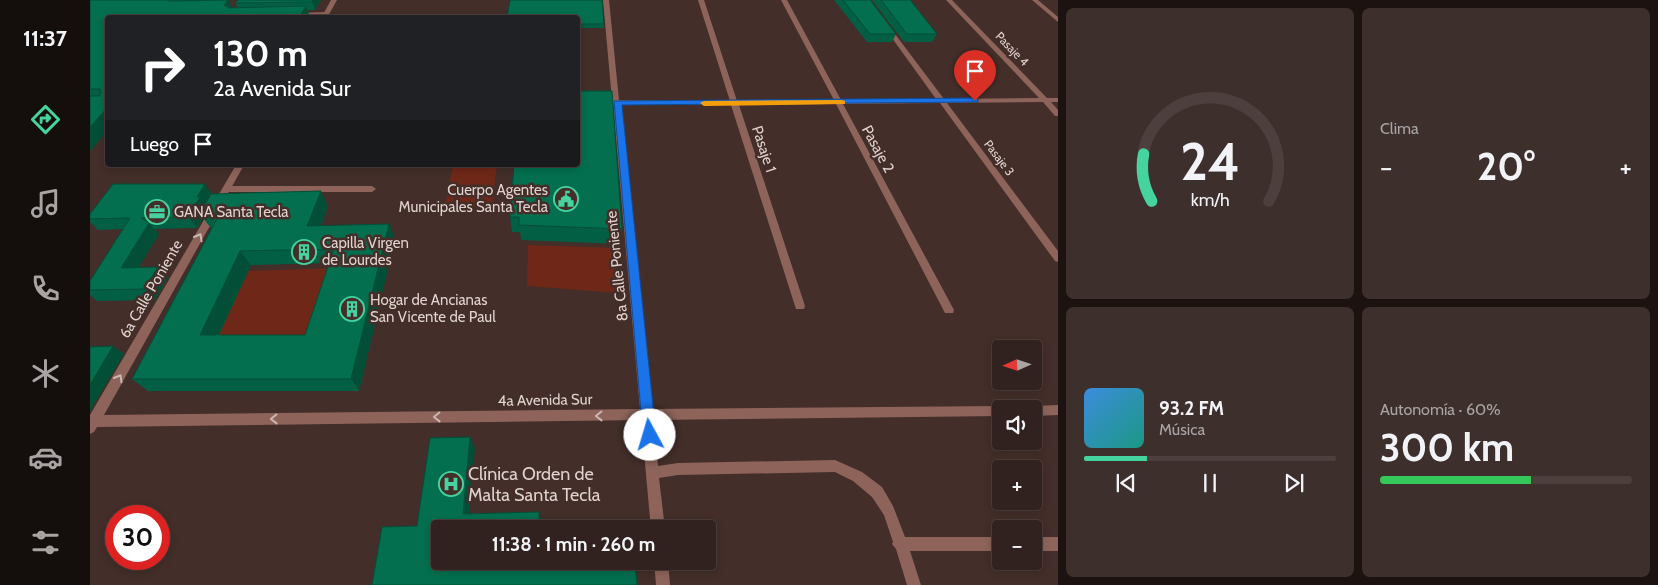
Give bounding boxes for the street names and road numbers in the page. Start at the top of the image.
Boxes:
street label: Pasaje 4 [993,29,1032,69]
street label: Pasaje 2 [858,122,898,176]
street label: Pasaje 1 [748,123,780,175]
street label: Pasaje 3 [981,137,1018,179]
street label: 8a Calle Poniente [602,210,632,322]
street label: 6a Calle Poniente [116,236,187,341]
street label: 4a Avenida Sur [498,390,593,410]

